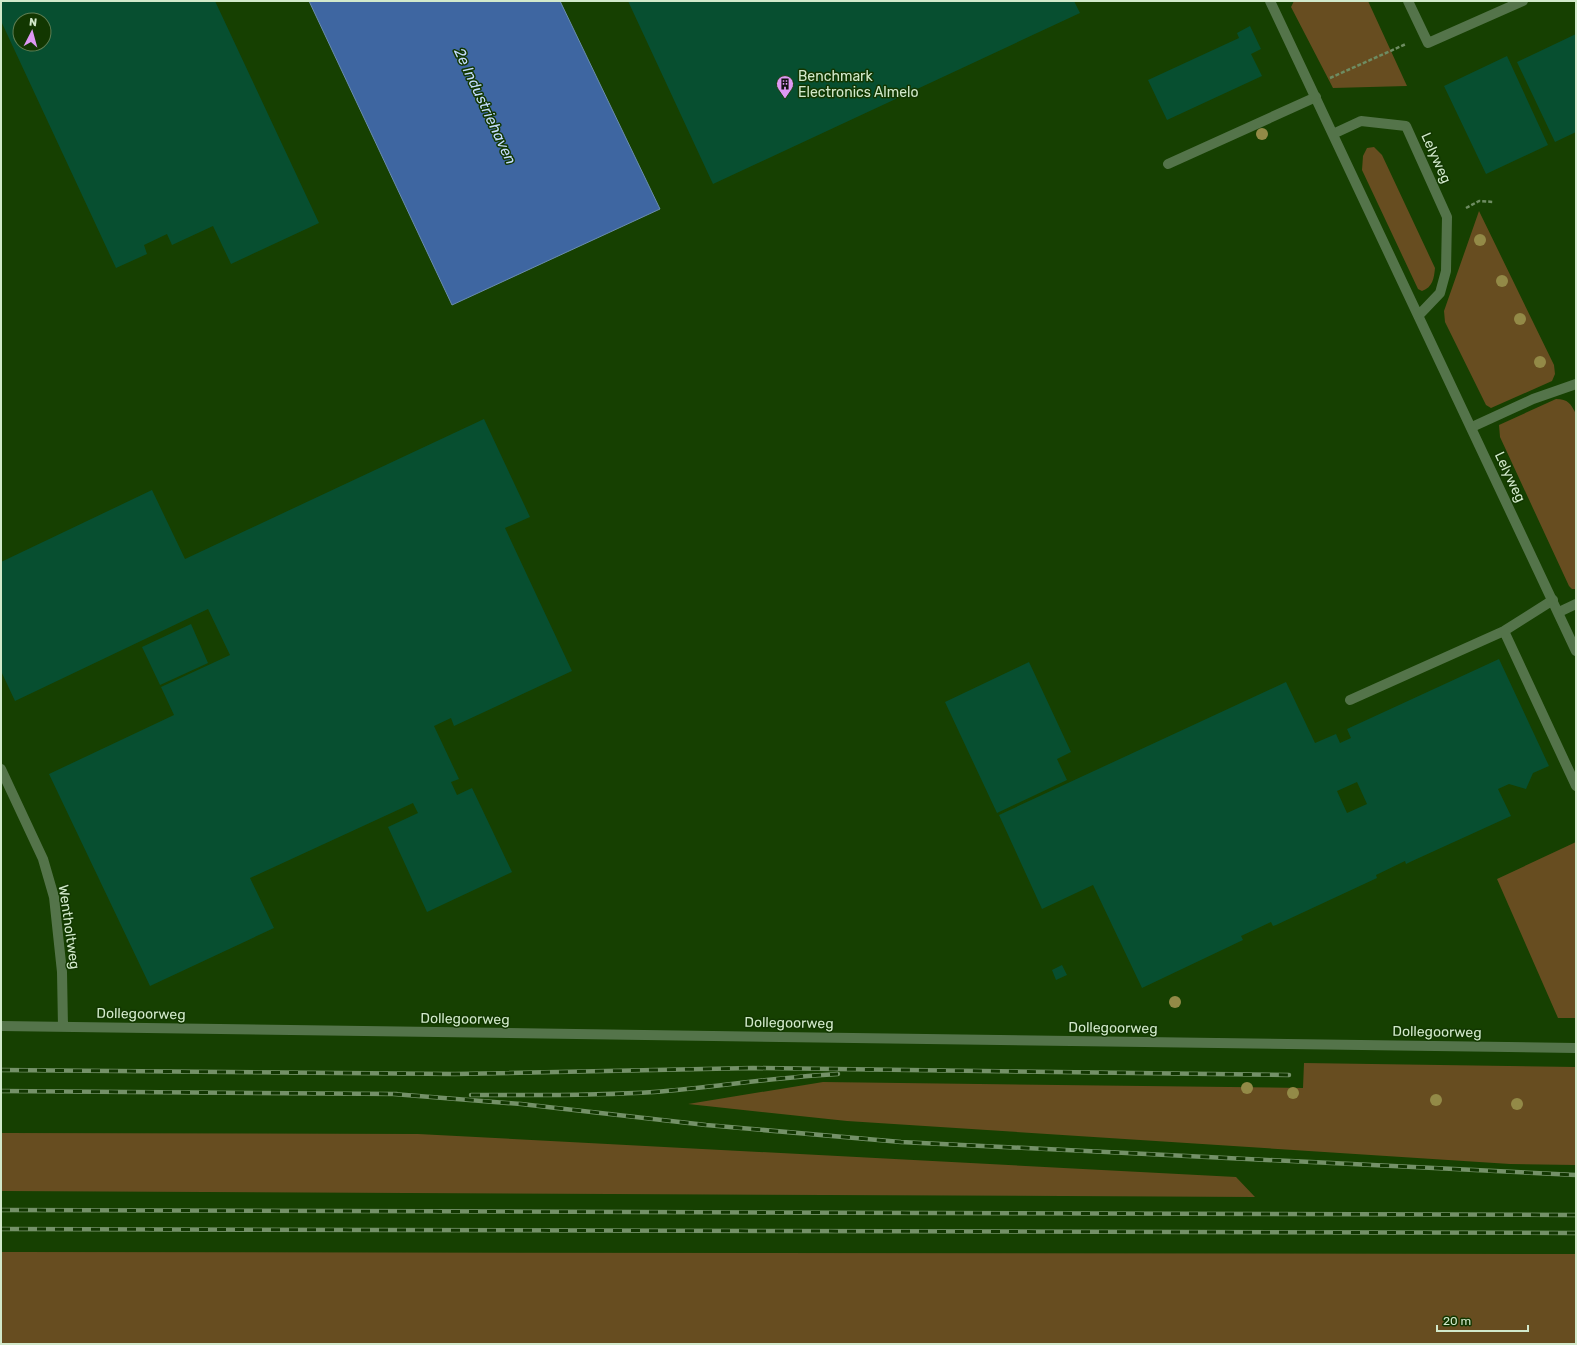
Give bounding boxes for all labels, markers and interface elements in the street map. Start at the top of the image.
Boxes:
north arrow [12,12,52,52]
text: N [28,16,38,29]
water label: 2e Industriehaven [450,45,520,167]
place label: Benchmark Electronics Almelo [798,68,918,101]
building icon: Benchmark Electronics Almelo [775,74,795,99]
street label: Lelyweg [1417,130,1455,186]
street label: Lelyweg [1491,449,1529,505]
street label: Wentholtweg [55,884,83,970]
street label: Dollegoorweg [96,1005,186,1023]
street label: Dollegoorweg [420,1010,510,1028]
street label: Dollegoorweg [744,1014,834,1032]
street label: Dollegoorweg [1068,1019,1158,1037]
street label: Dollegoorweg [1392,1023,1482,1041]
scale bar [1437,1307,1528,1333]
text: 20 m [1443,1314,1471,1328]

